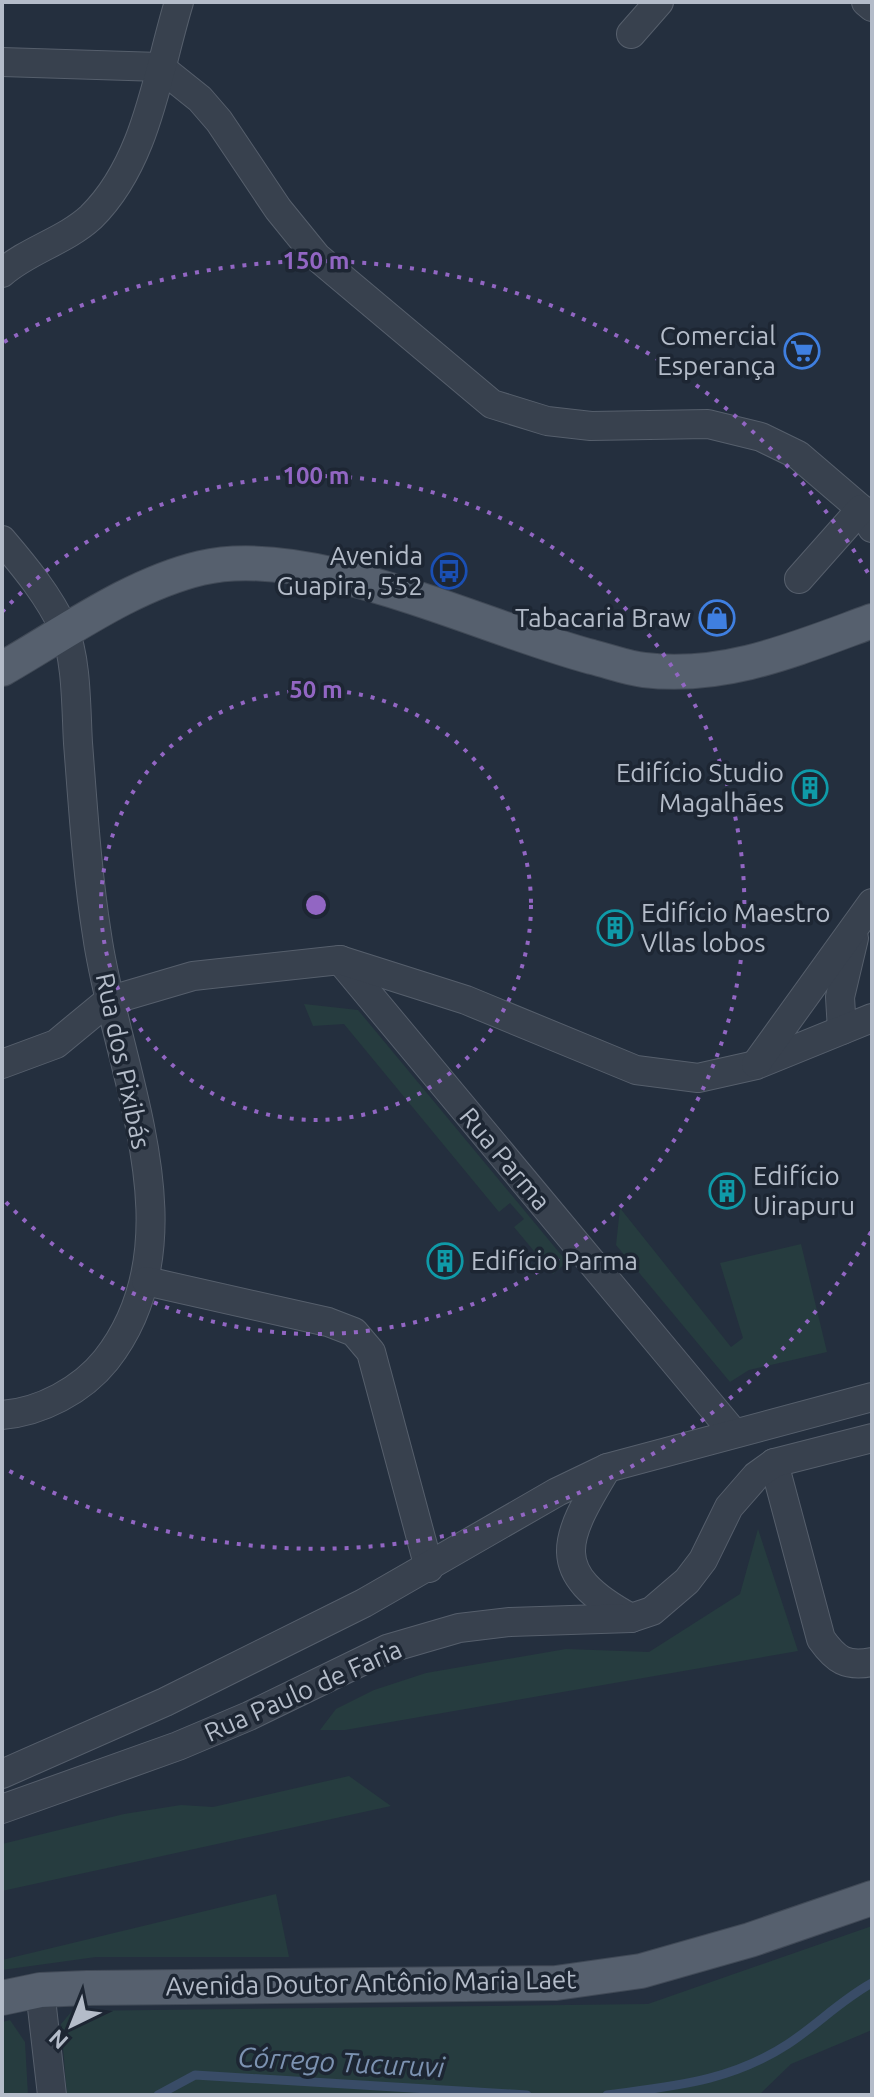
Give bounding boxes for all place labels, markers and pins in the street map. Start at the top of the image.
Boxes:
place label: Comercial Esperança [657,321,776,380]
supermarket icon: Comercial Esperança [783,332,821,370]
place label: Avenida Guapira, 552 [276,541,423,600]
bus stop icon: Avenida Guapira, 552 [430,552,468,590]
shop icon: Tabacaria Braw [698,599,736,637]
place label: Tabacaria Braw [515,603,691,632]
place label: Edifício Studio Magalhães [616,758,784,817]
building icon: Edifício Studio Magalhães [791,769,829,807]
centre of rings [302,891,330,919]
place label: Edifício Maestro Vllas lobos [641,898,831,957]
building icon: Edifício Maestro Vllas lobos [596,909,634,947]
place label: Edifício Uirapuru [753,1161,855,1220]
building icon: Edifício Uirapuru [708,1172,746,1210]
building icon: Edifício Parma [426,1242,464,1280]
place label: Edifício Parma [471,1246,638,1275]

